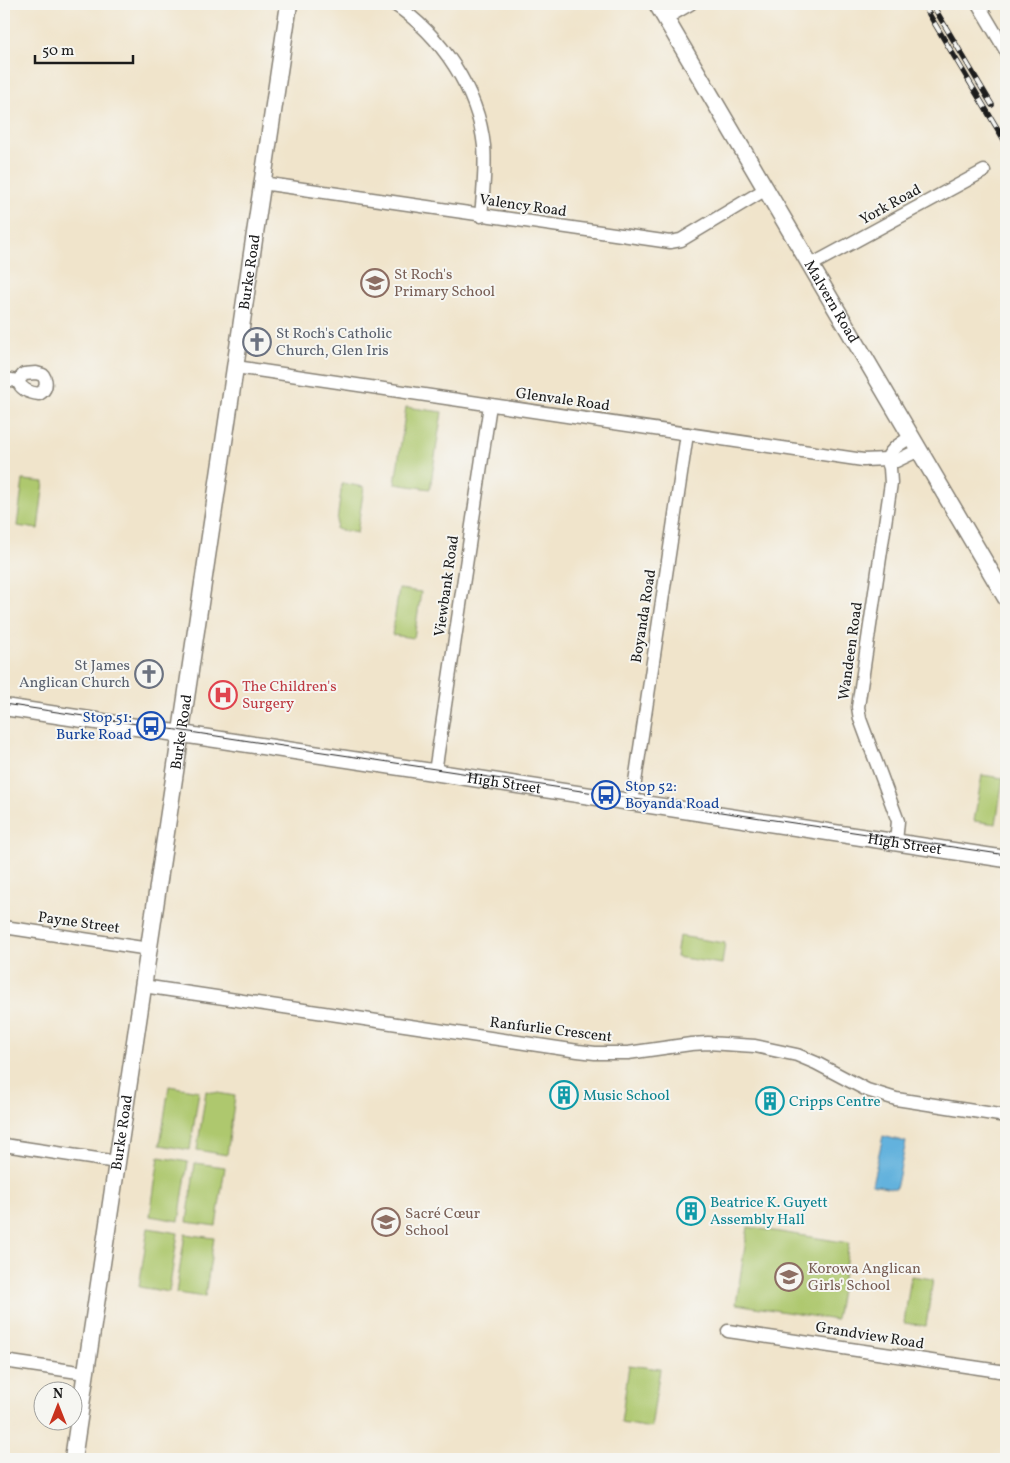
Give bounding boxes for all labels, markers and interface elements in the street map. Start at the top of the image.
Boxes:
scale bar [35,32,132,64]
text: 50 m [42,41,74,62]
street label: York Road [856,180,925,231]
street label: Valency Road [478,190,568,223]
street label: Burke Road [235,233,267,311]
street label: Malvern Road [798,257,863,348]
place label: St Roch's Primary School [394,265,495,303]
school or university icon: St Roch's Primary School [360,268,390,298]
place label: St Roch's Catholic Church, Glen Iris [276,324,392,362]
church icon: St Roch's Catholic Church, Glen Iris [242,327,272,357]
street label: Glenvale Road [514,383,611,417]
street label: Viewbank Road [430,534,465,638]
street label: Boyanda Road [627,568,662,665]
street label: Wandeen Road [834,601,869,702]
place label: St James Anglican Church [19,656,130,694]
church icon: St James Anglican Church [134,659,164,689]
place label: The Children's Surgery [242,677,337,715]
hospital icon: The Children's Surgery [208,680,238,710]
street label: Burke Road [166,693,198,771]
place label: Stop 51: Burke Road [56,708,132,746]
bus stop icon: Stop 51: Burke Road [136,711,166,741]
street label: High Street [465,768,543,800]
place label: Stop 52: Boyanda Road [625,777,720,815]
bus stop icon: Stop 52: Boyanda Road [591,780,621,810]
street label: High Street [866,829,943,861]
street label: Payne Street [37,907,121,940]
street label: Ranfurlie Crescent [488,1013,613,1048]
building icon: Music School [549,1080,579,1110]
place label: Music School [583,1086,670,1107]
building icon: Cripps Centre [755,1086,785,1116]
place label: Cripps Centre [789,1092,881,1113]
street label: Burke Road [107,1094,139,1172]
place label: Beatrice K. Guyett Assembly Hall [710,1193,828,1231]
building icon: Beatrice K. Guyett Assembly Hall [676,1196,706,1226]
place label: Sacré Cœur School [405,1204,480,1242]
school or university icon: Sacré Cœur School [371,1207,401,1237]
place label: Korowa Anglican Girls' School [808,1259,921,1297]
school or university icon: Korowa Anglican Girls' School [774,1262,804,1292]
street label: Grandview Road [814,1318,926,1355]
north arrow [32,1380,82,1430]
text: N [53,1385,63,1404]

